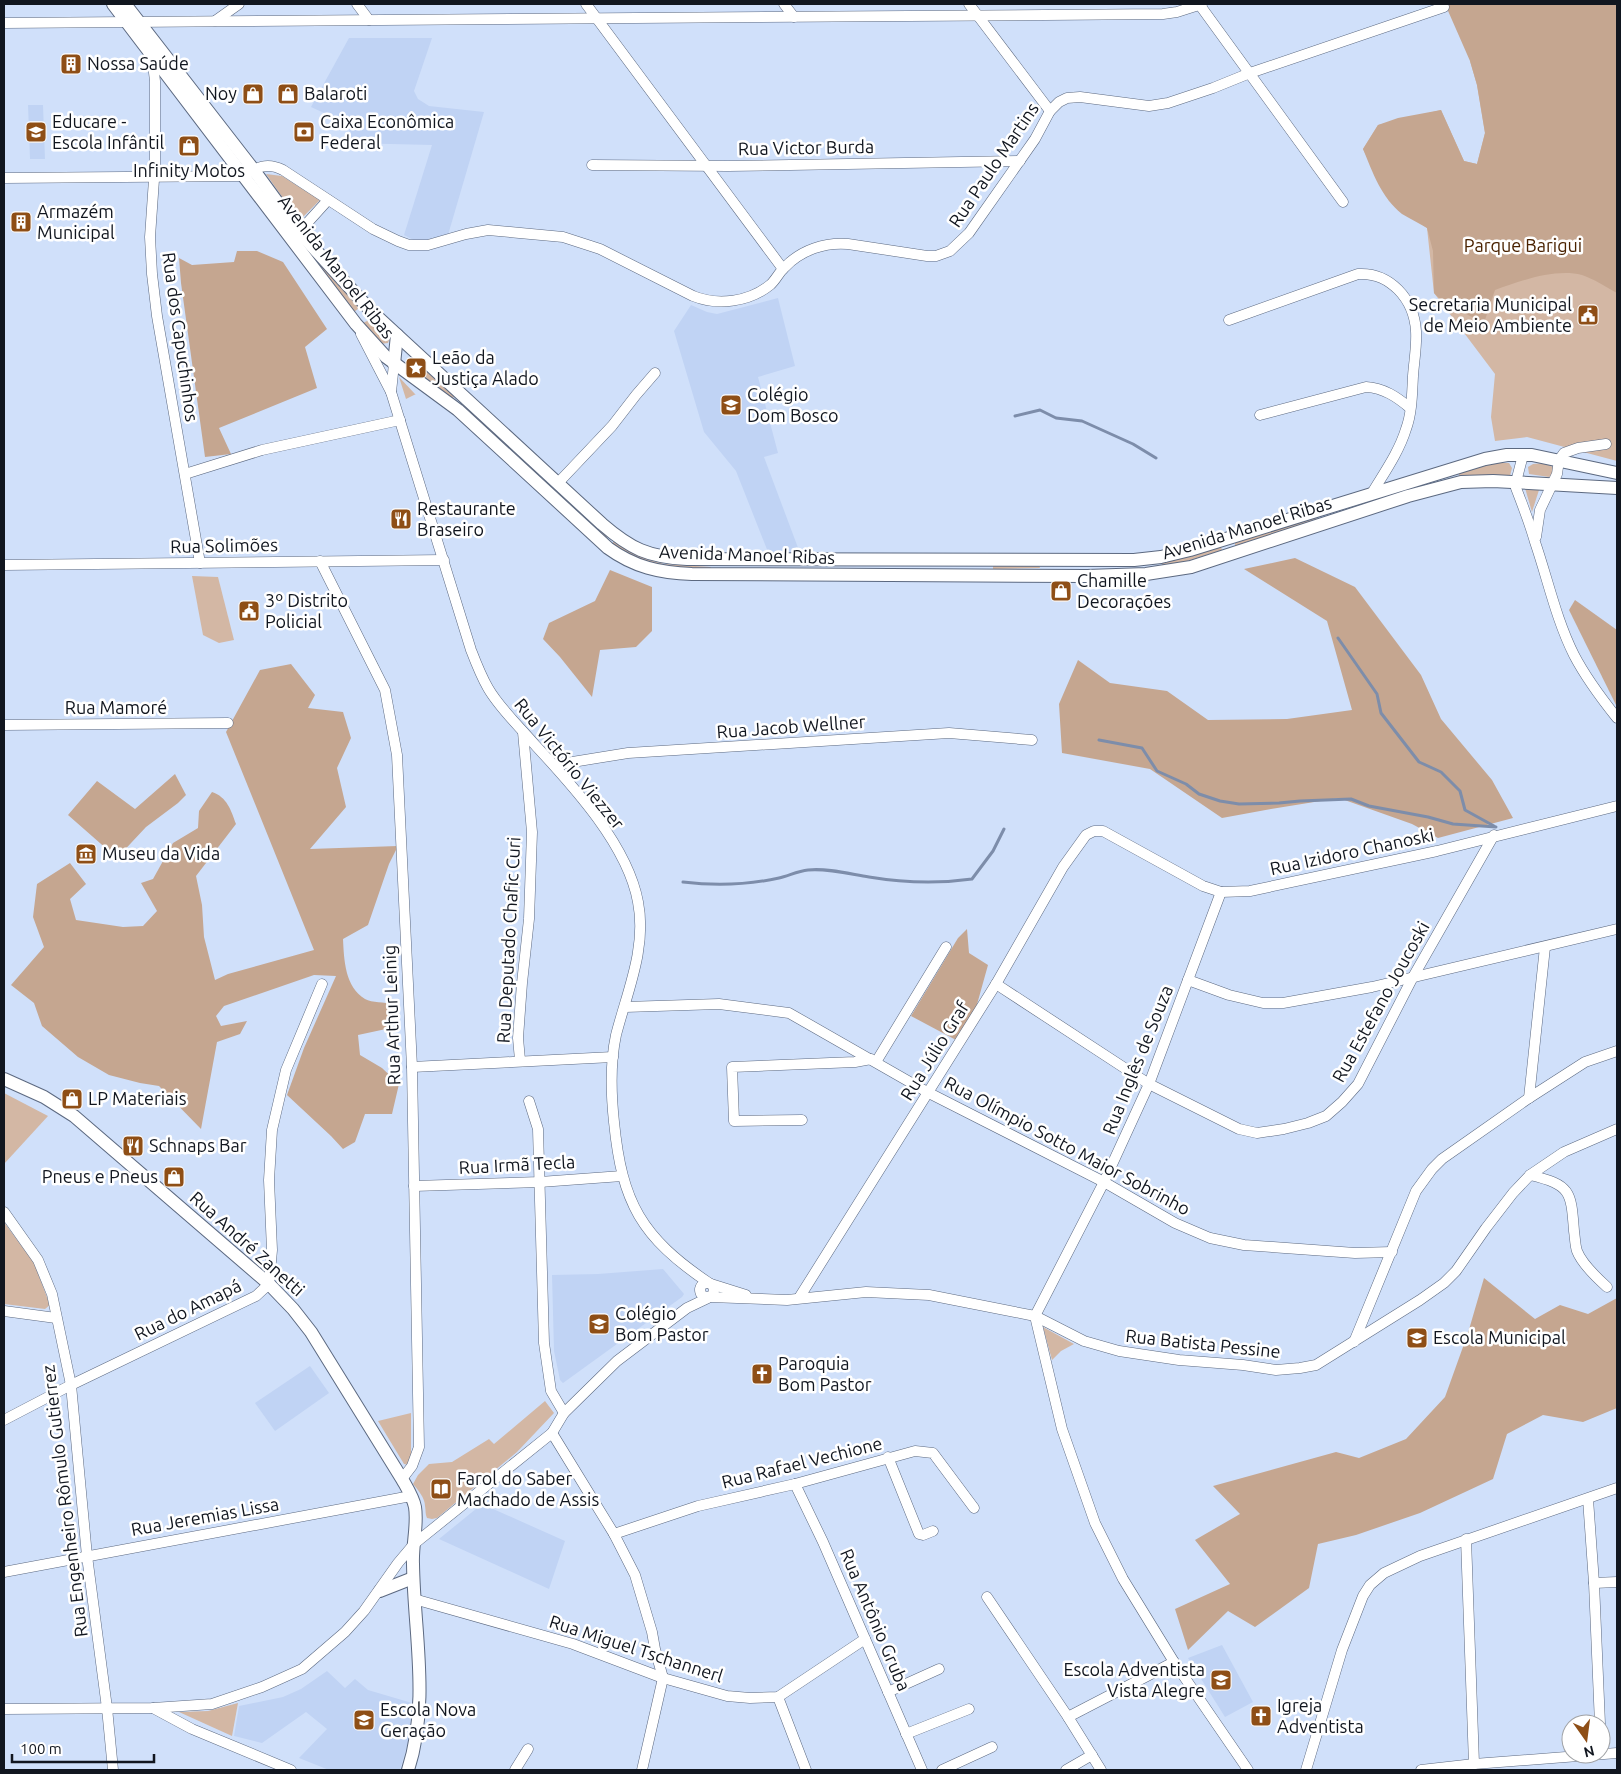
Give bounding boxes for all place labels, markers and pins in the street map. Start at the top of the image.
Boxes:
building icon: Nossa Saúde [59,52,83,76]
place label: Nossa Saúde [87,53,189,73]
shop icon: Noy [241,82,265,106]
shop icon: Balaroti [276,82,300,106]
place label: Noy [205,83,237,103]
place label: Balaroti [304,83,367,103]
place label: Educare - Escola Infântil [52,111,165,152]
place label: Caixa Econômica Federal [320,111,454,152]
school or university icon: Educare - Escola Infântil [24,120,48,144]
bank icon: Caixa Econômica Federal [292,120,316,144]
shop icon: Infinity Motos [177,134,201,158]
place label: Infinity Motos [133,160,245,180]
place label: Armazém Municipal [37,201,115,242]
building icon: Armazém Municipal [9,210,33,234]
place label: Secretaria Municipal de Meio Ambiente [1409,294,1572,335]
public building icon: Secretaria Municipal de Meio Ambiente [1576,303,1600,327]
place label: Leão da Justiça Alado [432,347,539,388]
place icon: Leão da Justiça Alado [404,356,428,380]
place label: Colégio Dom Bosco [747,384,839,425]
school or university icon: Colégio Dom Bosco [719,393,743,417]
place label: Restaurante Braseiro [417,498,516,539]
restaurant icon: Restaurante Braseiro [389,507,413,531]
place label: Chamille Decorações [1077,570,1171,611]
shop icon: Chamille Decorações [1049,579,1073,603]
place label: 3º Distrito Policial [265,590,348,631]
public building icon: 3º Distrito Policial [237,599,261,623]
museum icon: Museu da Vida [74,842,98,866]
place label: Museu da Vida [102,843,220,863]
shop icon: LP Materiais [60,1087,84,1111]
place label: LP Materiais [88,1088,187,1108]
restaurant icon: Schnaps Bar [121,1134,145,1158]
place label: Schnaps Bar [149,1135,247,1155]
shop icon: Pneus e Pneus [162,1165,186,1189]
place label: Pneus e Pneus [42,1166,158,1186]
place label: Colégio Bom Pastor [615,1303,709,1344]
school or university icon: Colégio Bom Pastor [587,1312,611,1336]
school or university icon: Escola Municipal [1405,1326,1429,1350]
place label: Escola Municipal [1433,1327,1566,1347]
place label: Paroquia Bom Pastor [778,1353,872,1394]
church icon: Paroquia Bom Pastor [750,1362,774,1386]
place label: Farol do Saber Machado de Assis [457,1468,599,1509]
library icon: Farol do Saber Machado de Assis [429,1477,453,1501]
place label: Escola Adventista Vista Alegre [1063,1659,1205,1700]
school or university icon: Escola Adventista Vista Alegre [1209,1668,1233,1692]
place label: Igreja Adventista [1277,1695,1364,1736]
place label: Escola Nova Geração [380,1699,476,1740]
church icon: Igreja Adventista [1249,1704,1273,1728]
school or university icon: Escola Nova Geração [352,1708,376,1732]

